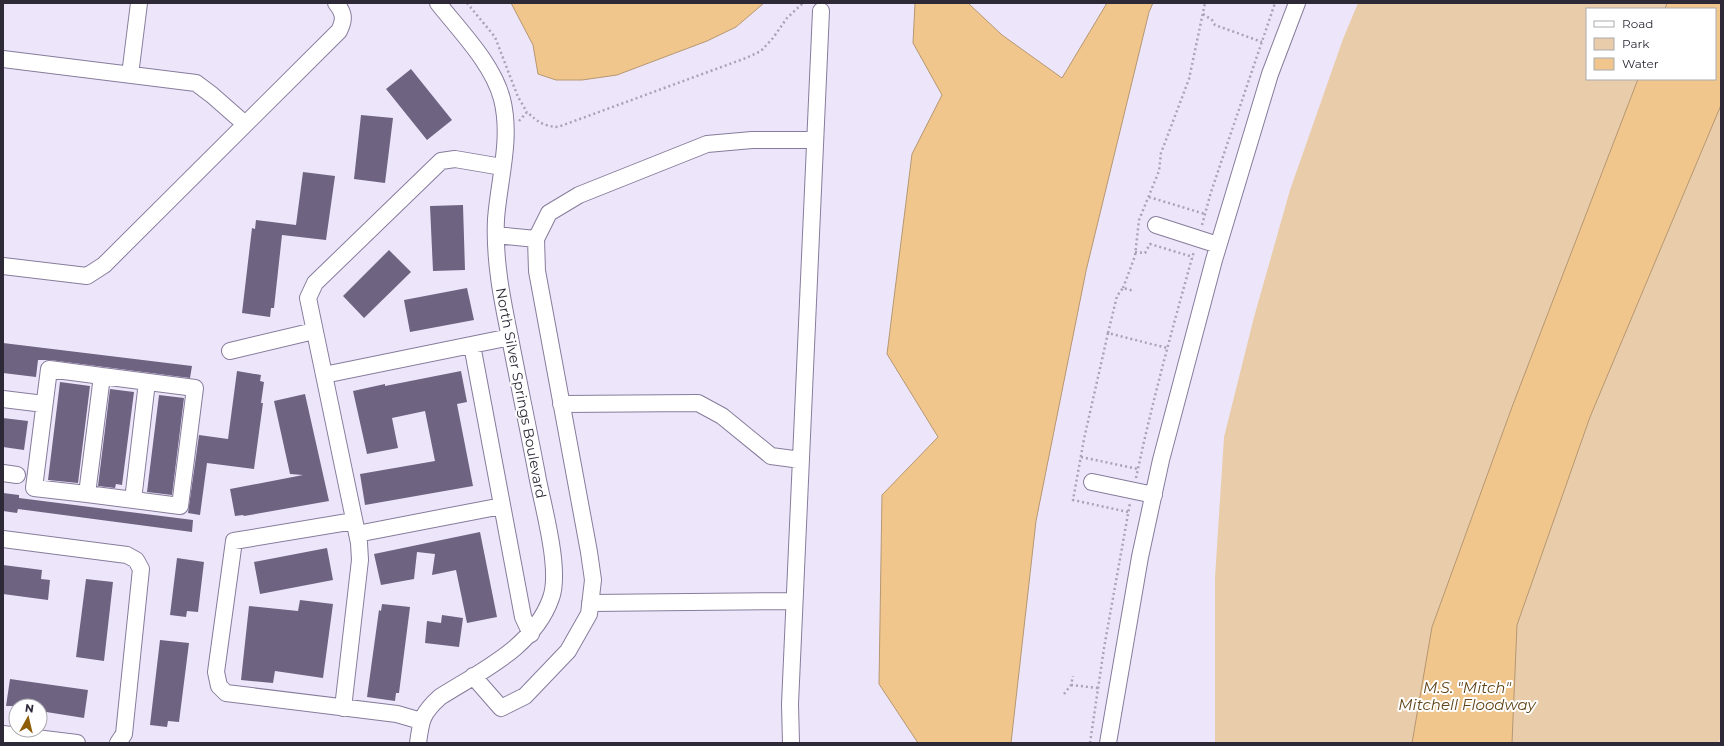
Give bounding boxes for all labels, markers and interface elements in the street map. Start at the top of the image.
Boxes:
legend [1586,8,1716,80]
text: Road [1622,16,1653,31]
text: Park [1622,36,1650,51]
text: Water [1622,56,1659,71]
street label: North Silver Springs Boulevard [492,286,550,500]
water label: M.S. "Mitch" Mitchell Floodway [1398,678,1537,714]
north arrow [8,698,48,738]
text: N [24,701,35,716]

